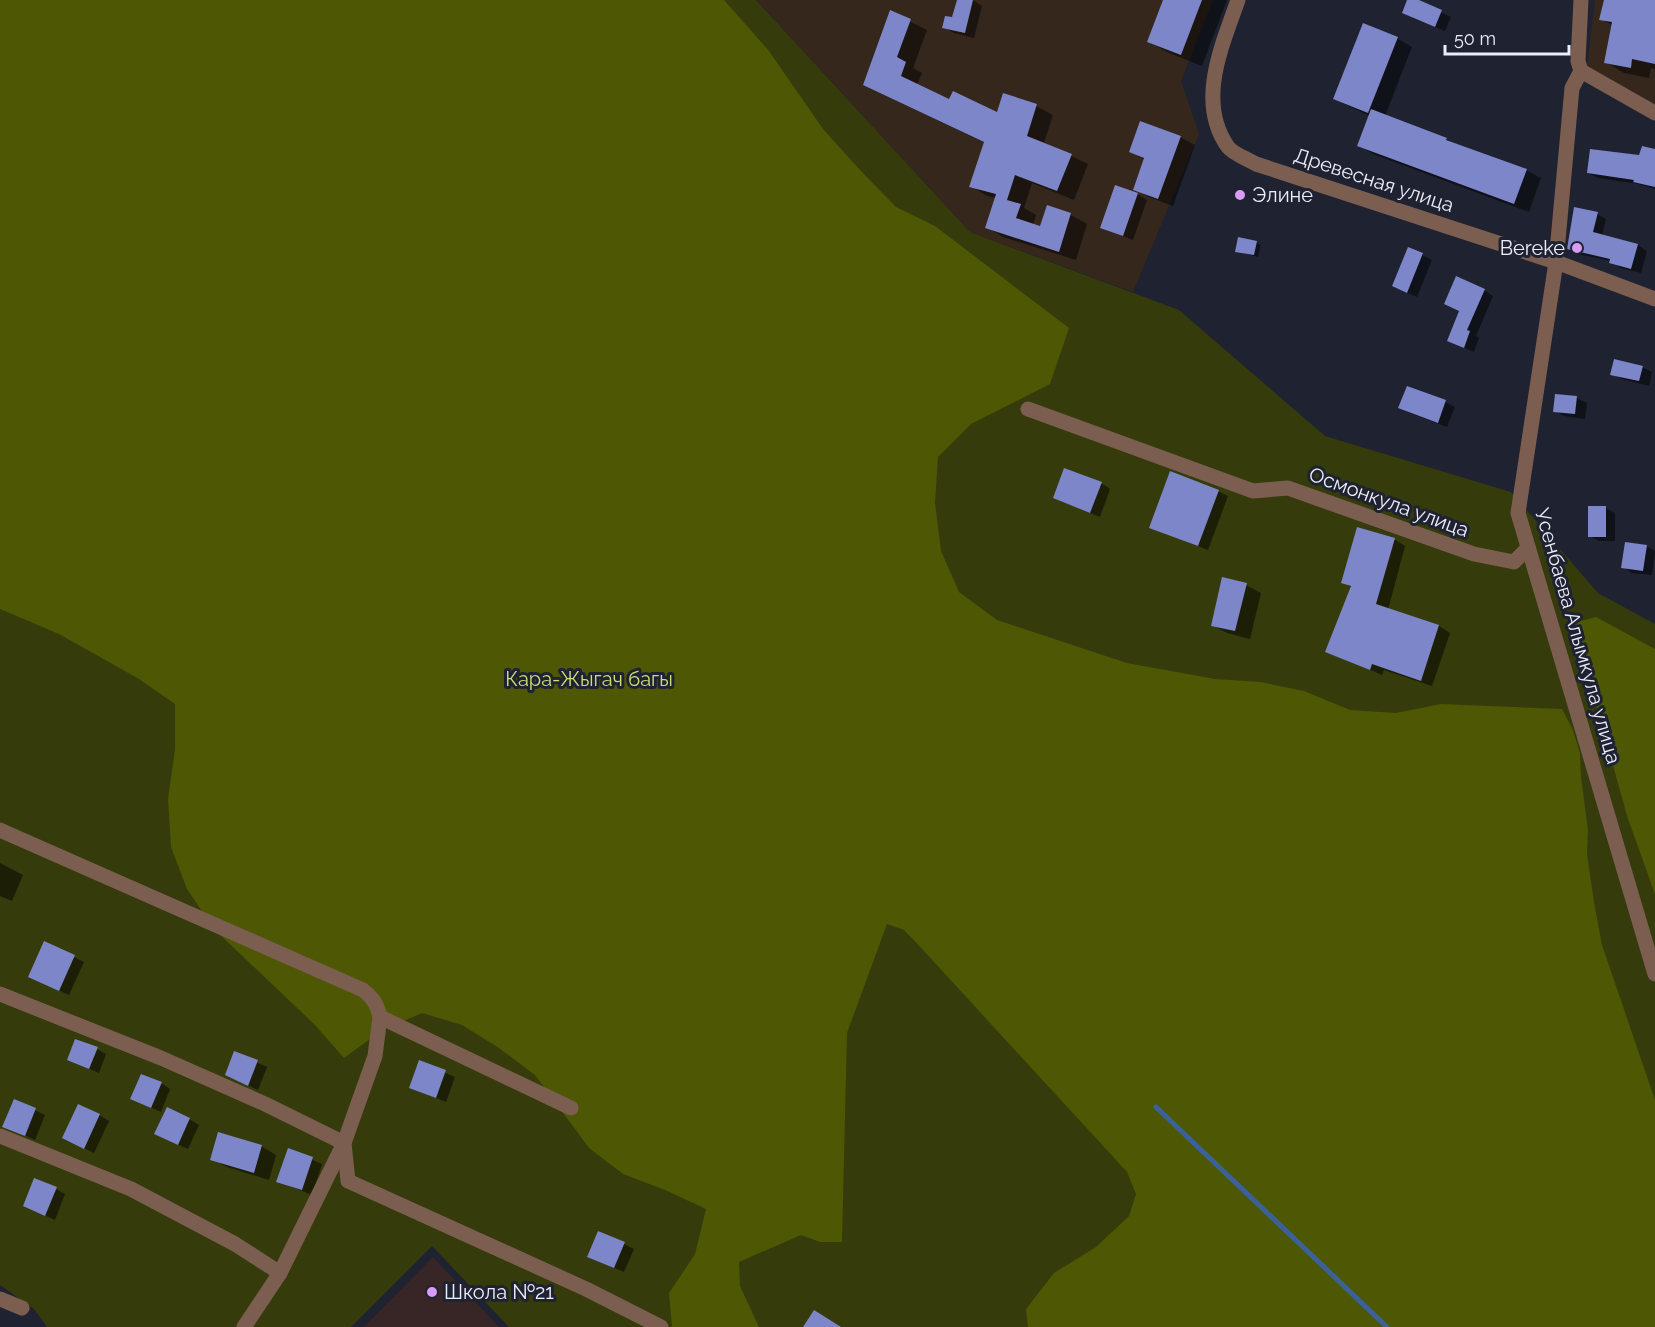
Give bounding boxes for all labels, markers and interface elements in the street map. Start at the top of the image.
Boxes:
scale bar [1445,18,1570,56]
text: 50 m [1454,28,1496,49]
street label: Древесная улица [1291,143,1457,217]
place label: Элине [1252,183,1313,207]
marker: Элине [1233,188,1247,202]
place label: Bereke [1500,236,1565,260]
marker: Bereke [1570,241,1584,255]
street label: Осмонкула улица [1306,462,1472,542]
street label: Усенбаева Алымкула улица [1530,506,1626,766]
park label: Кара-Жыгач багы [505,667,673,691]
place label: Школа №21 [444,1280,554,1304]
marker: Школа №21 [425,1285,439,1299]

